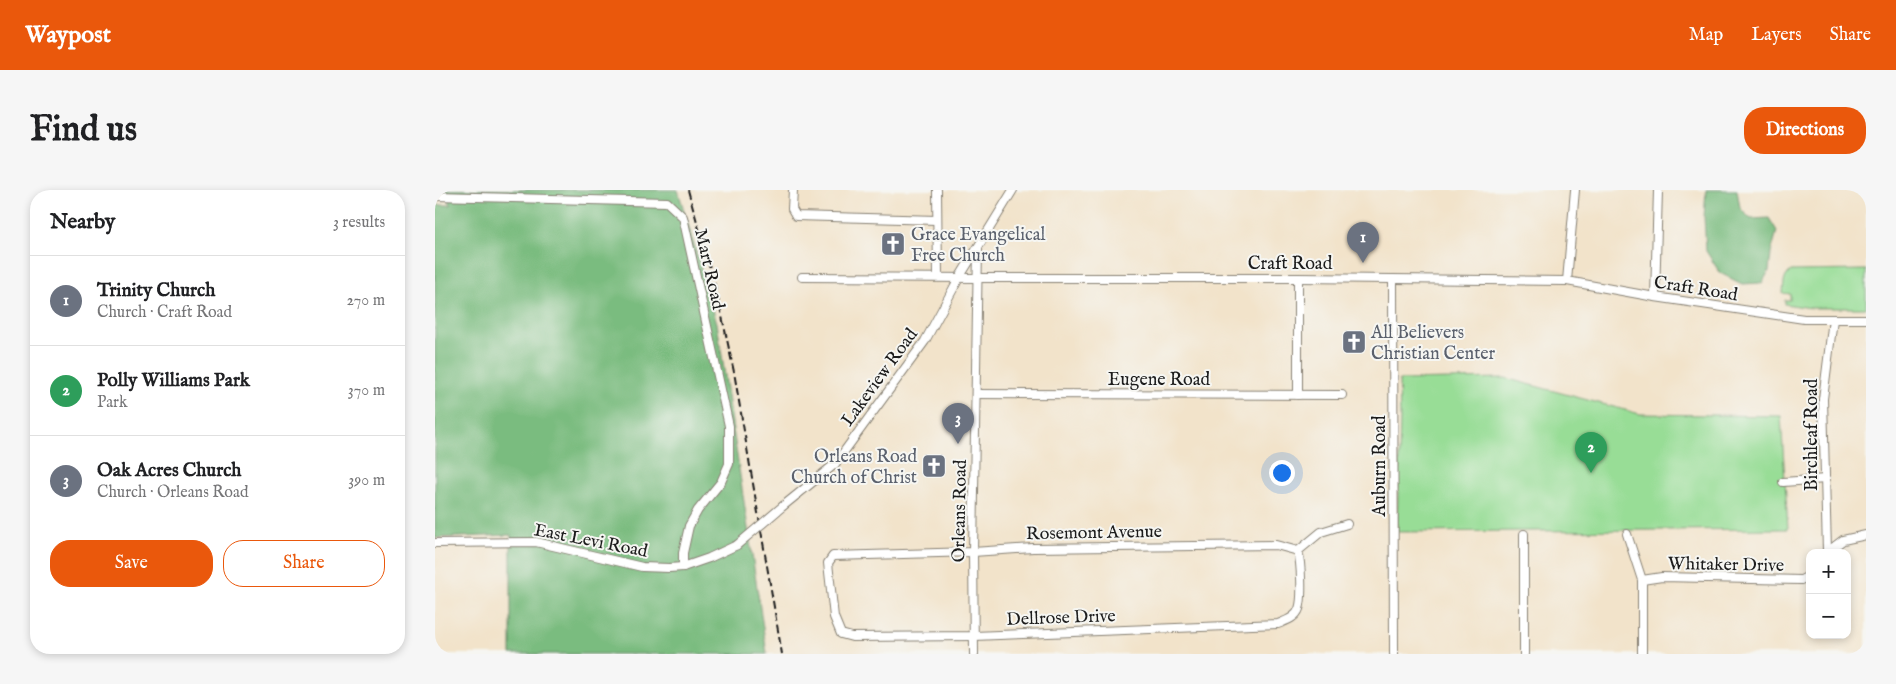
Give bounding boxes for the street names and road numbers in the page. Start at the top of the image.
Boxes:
street label: Mart Road [688,227,729,312]
street label: Craft Road [1248,253,1333,276]
street label: Craft Road [1652,272,1740,308]
street label: Lakeview Road [837,324,924,431]
street label: Eugene Road [1108,369,1211,392]
street label: Birchleaf Road [1801,378,1824,491]
street label: Auburn Road [1369,415,1392,518]
street label: Orleans Road [948,459,973,563]
street label: East Levi Road [532,519,650,564]
street label: Rosemont Avenue [1026,521,1162,546]
street label: Whitaker Drive [1668,553,1784,578]
street label: Dellrose Drive [1006,605,1116,632]

